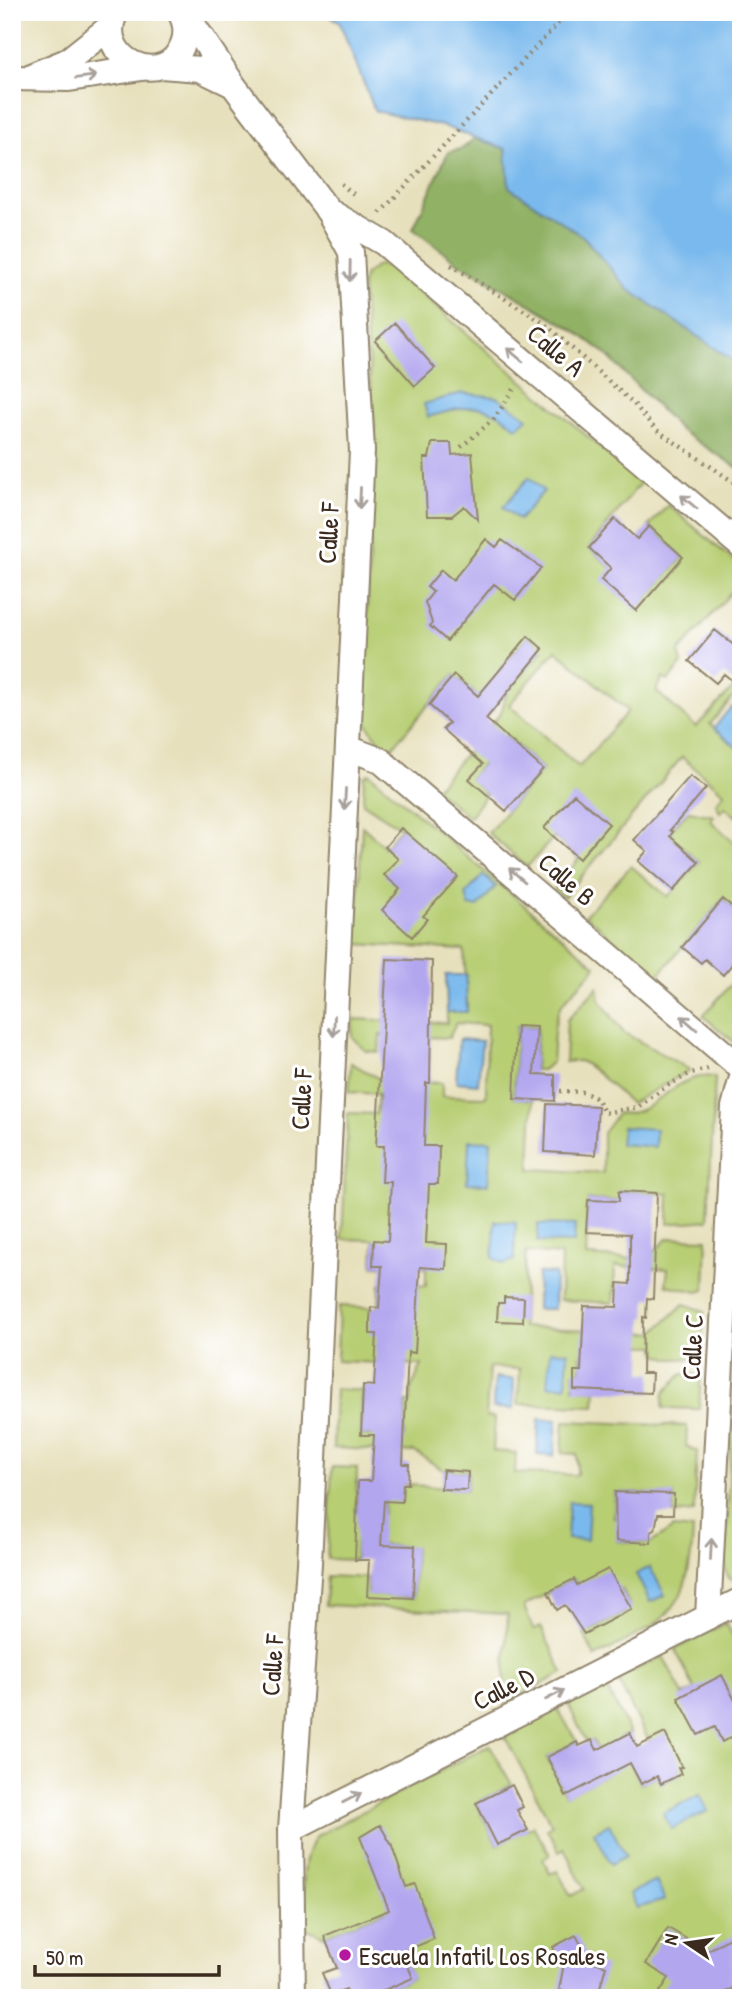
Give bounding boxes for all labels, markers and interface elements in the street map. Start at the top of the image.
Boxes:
one-way arrow [74,70,97,83]
one-way arrow [343,260,357,283]
street label: Calle A [520,316,592,384]
one-way arrow [507,347,525,363]
one-way arrow [353,487,366,510]
one-way arrow [680,494,698,510]
street label: Calle F [309,500,347,565]
one-way arrow [339,787,352,810]
street label: Calle B [531,844,603,914]
one-way arrow [508,867,526,883]
one-way arrow [328,1015,341,1038]
one-way arrow [680,1015,698,1031]
street label: Calle F [282,1066,320,1131]
street label: Calle C [673,1313,711,1381]
one-way arrow [705,1538,718,1561]
street label: Calle F [252,1632,292,1697]
street label: Calle D [466,1658,540,1718]
one-way arrow [544,1688,565,1701]
one-way arrow [341,1791,362,1805]
north arrow [652,1909,722,1979]
text: N [657,1931,684,1947]
scale bar [35,1933,219,1977]
place label: Escuela Infatil Los Rosales [359,1938,605,1973]
text: 50 m [46,1943,83,1972]
marker: Escuela Infatil Los Rosales [337,1947,353,1963]

